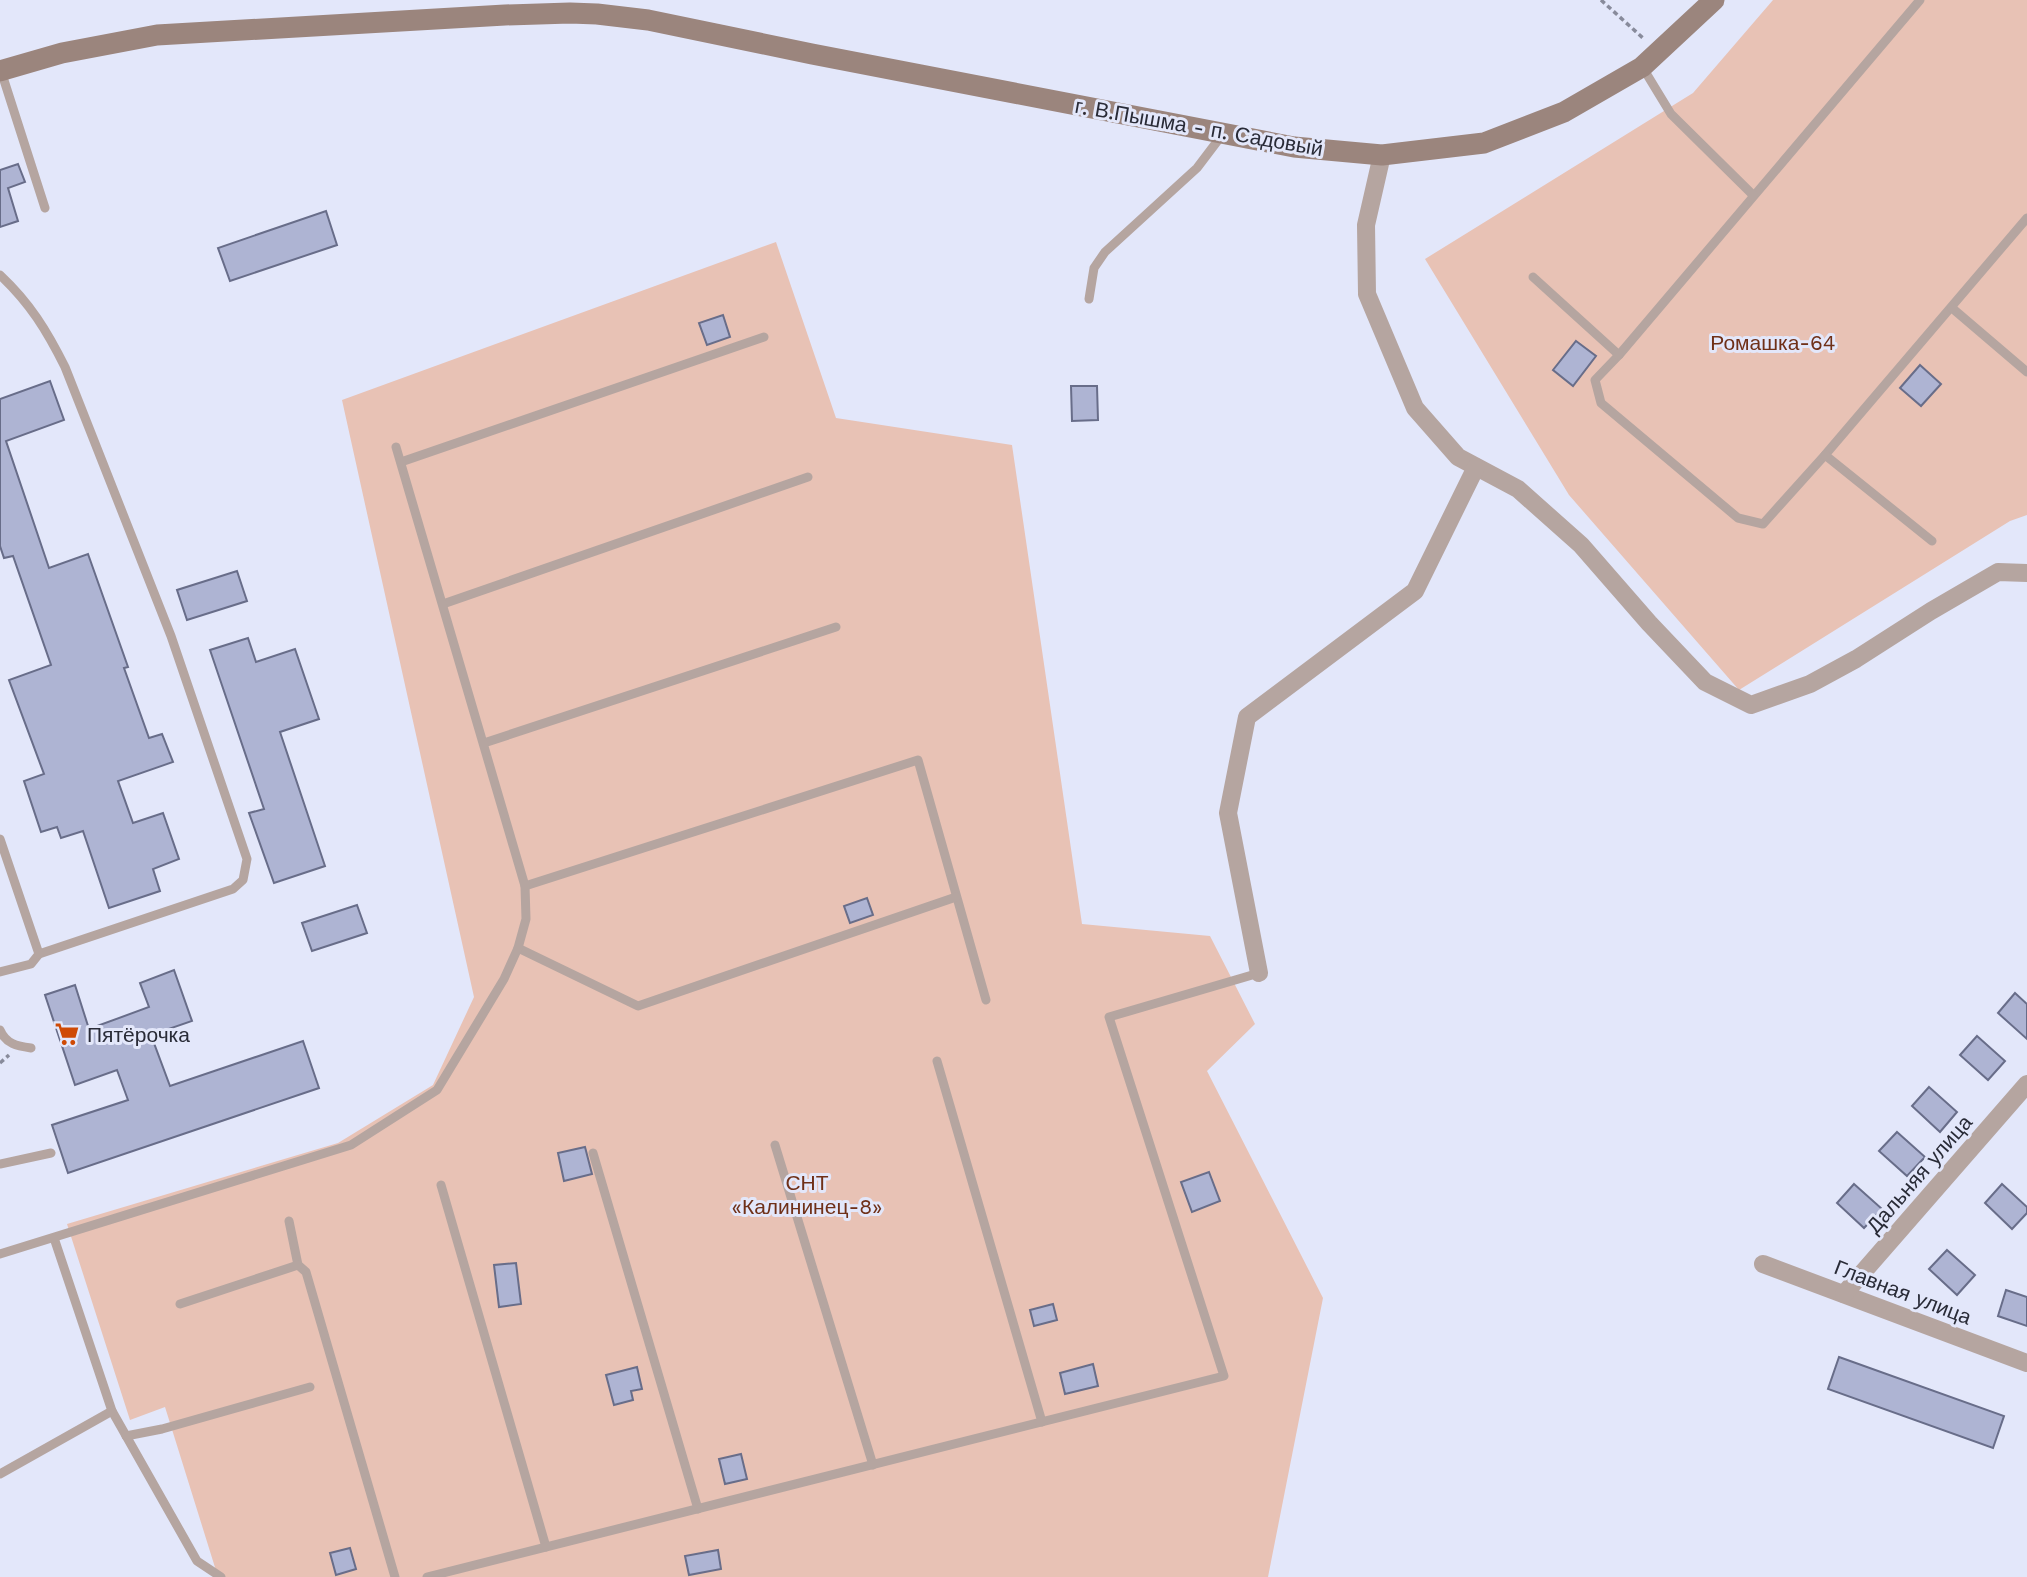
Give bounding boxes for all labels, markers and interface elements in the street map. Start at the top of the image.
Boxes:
street label: г. В.Пышма - п. Садовый [1073,93,1325,161]
park label: Ромашка-64 [1710,330,1836,355]
supermarket icon: Пятёрочка [53,1020,81,1048]
place label: Пятёрочка [87,1022,190,1047]
street label: Дальняя улица [1861,1110,1977,1238]
park label: СНТ «Калининец-8» [732,1170,882,1219]
street label: Главная улица [1831,1254,1975,1330]

